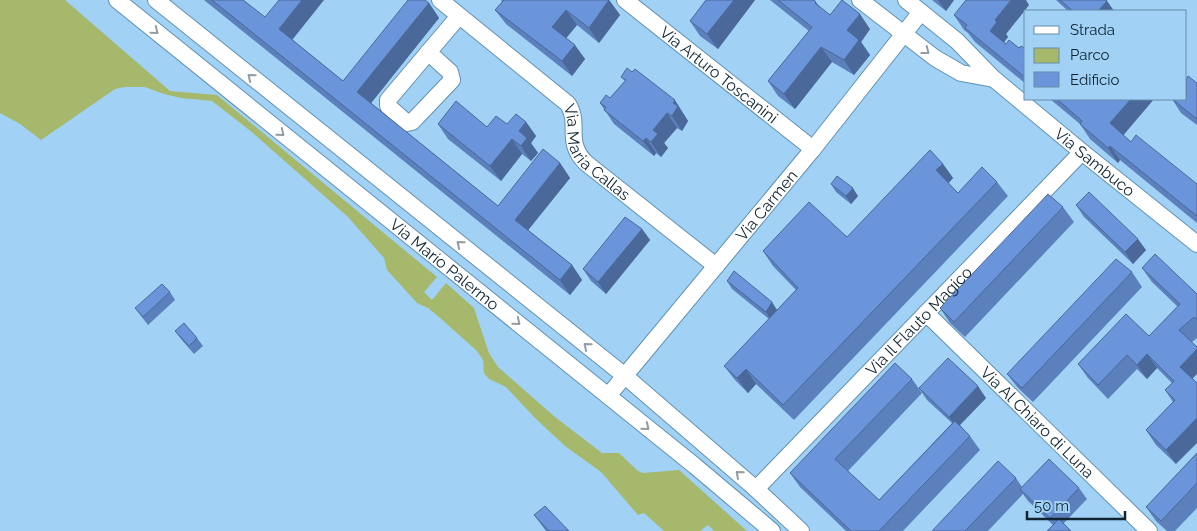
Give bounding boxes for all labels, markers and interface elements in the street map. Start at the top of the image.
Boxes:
legend [1024,10,1187,100]
text: Strada [1070,21,1115,39]
street label: Via Arturo Toscanini [656,22,781,127]
one-way arrow [149,25,158,34]
one-way arrow [920,46,929,54]
text: Parco [1070,46,1110,64]
text: Edificio [1070,71,1120,89]
one-way arrow [248,73,257,82]
street label: Via Maria Callas [560,101,634,205]
street label: Via Sambuco [1050,124,1139,201]
one-way arrow [275,127,284,135]
street label: Via Carmen [732,166,802,245]
street label: Via Mario Palermo [386,215,503,314]
one-way arrow [457,242,466,250]
street label: Via Il Flauto Magico [862,263,976,380]
one-way arrow [511,317,520,325]
one-way arrow [584,343,593,351]
street label: Via Al Chiaro di Luna [976,363,1098,482]
one-way arrow [641,421,650,430]
one-way arrow [736,472,745,480]
scale bar [1027,488,1124,520]
text: 50 m [1034,497,1069,515]

